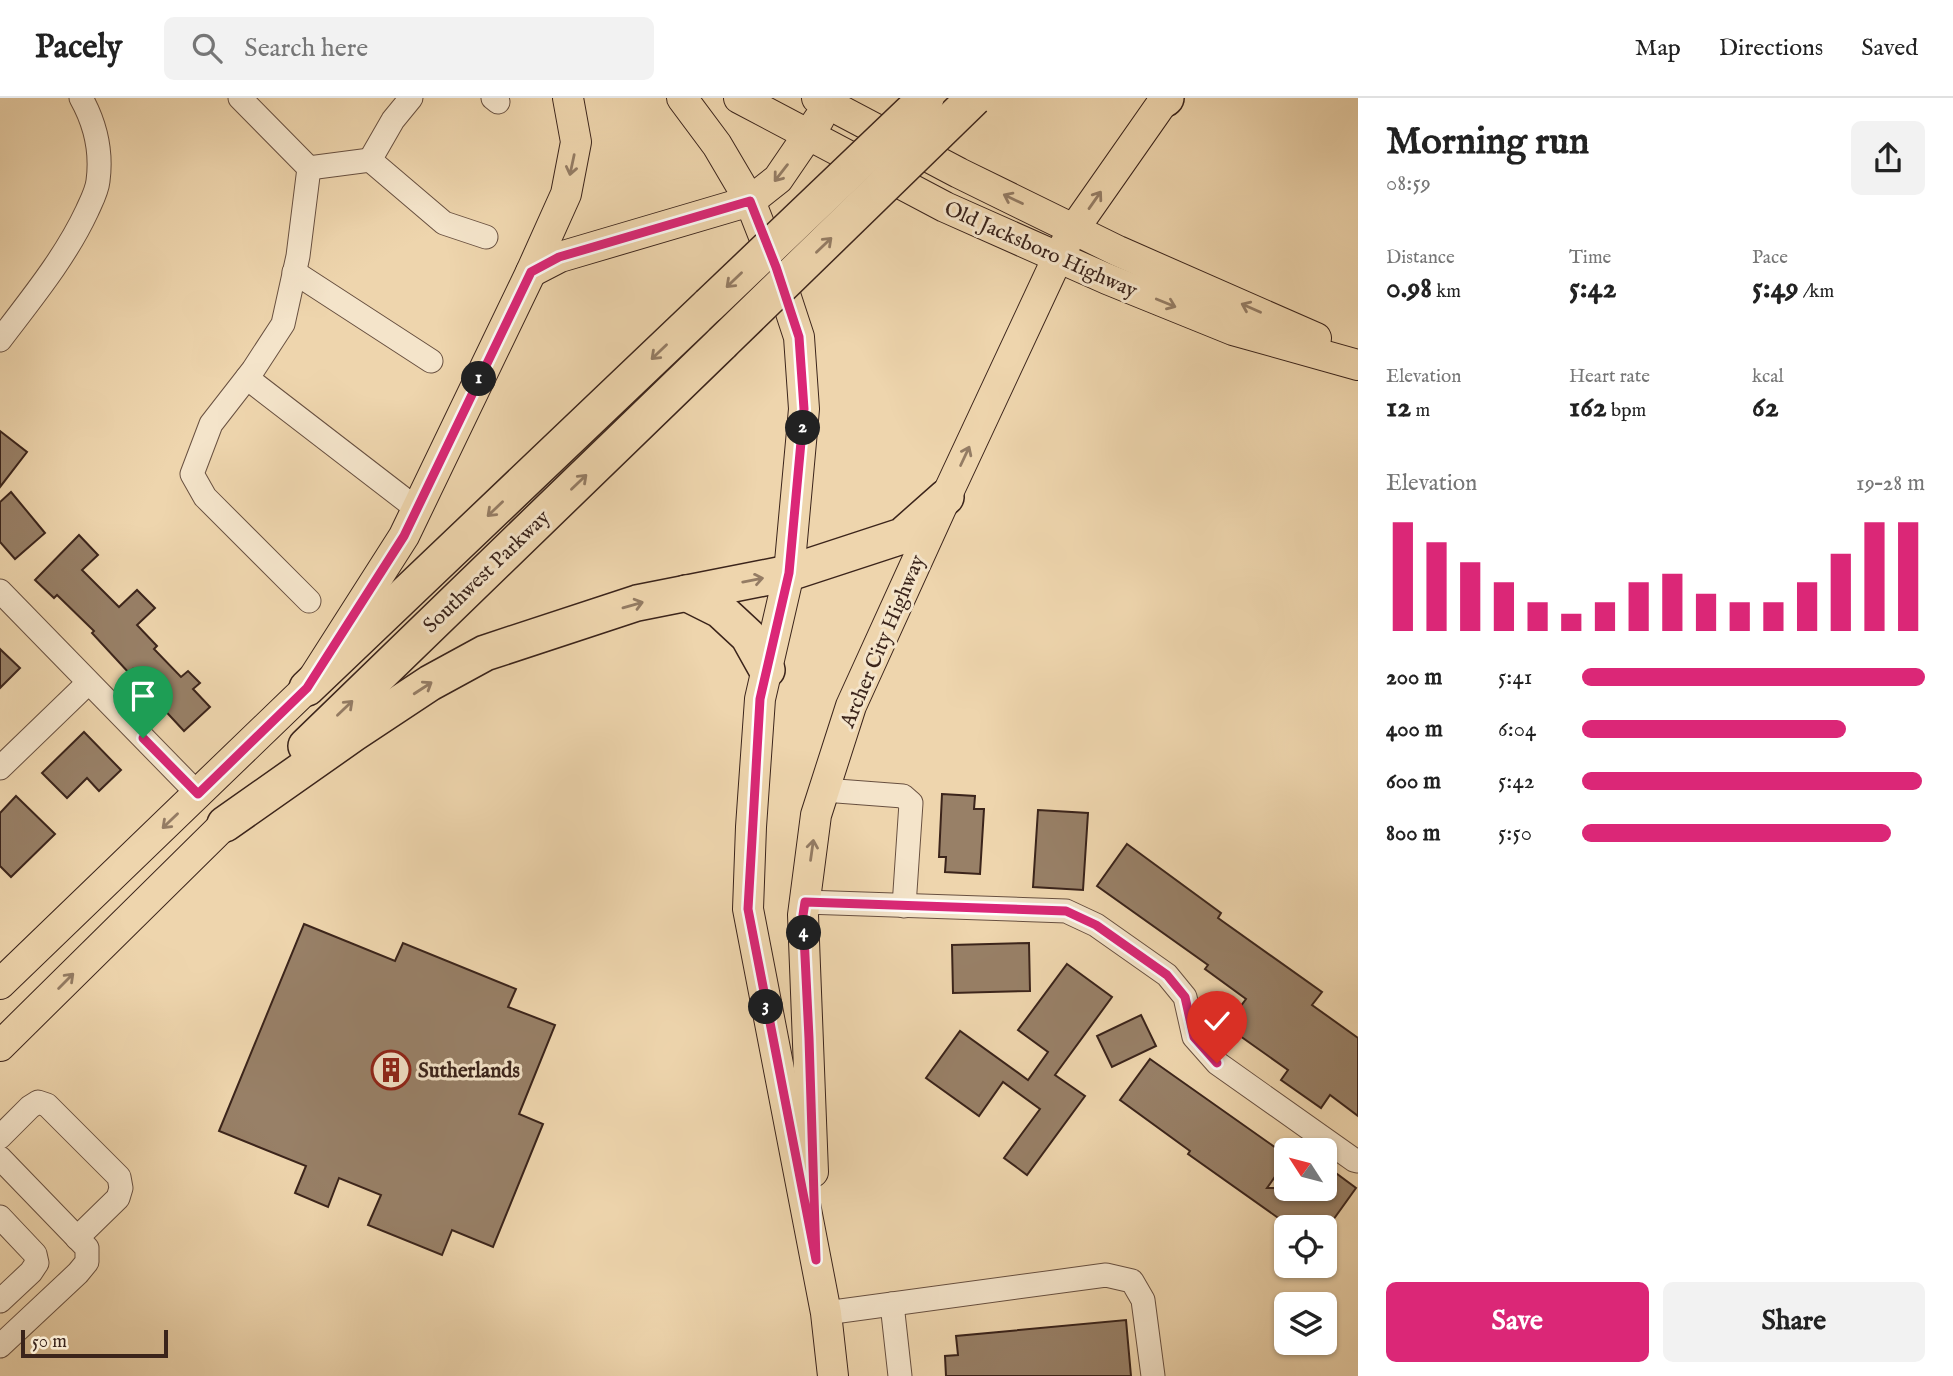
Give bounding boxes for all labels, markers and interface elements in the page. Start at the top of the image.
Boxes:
search box [164,17,654,80]
text: Pacely [35,27,122,69]
icon: search [188,29,226,67]
text: Search here [244,32,368,65]
text: Map [1635,33,1681,64]
text: Directions [1719,33,1823,64]
text: Saved [1861,33,1918,64]
text: Morning run [1386,119,1589,167]
button: share [1851,121,1925,195]
one-way arrow [564,153,578,176]
one-way arrow [774,163,789,181]
text: 08:59 [1386,169,1431,198]
one-way arrow [1088,191,1102,210]
one-way arrow [1003,192,1024,206]
street label: Old Jacksboro Highway [940,196,1142,305]
one-way arrow [815,236,832,253]
text: Distance [1386,246,1455,270]
text: Time [1569,246,1611,270]
text: Pace [1752,246,1788,270]
text: 0.98 [1386,270,1432,308]
text: 5:42 [1569,270,1617,308]
text: 5:49 [1752,270,1799,308]
one-way arrow [726,272,743,289]
text: km [1432,280,1461,304]
text: /km [1799,280,1834,304]
one-way arrow [1154,297,1176,310]
one-way arrow [1241,301,1262,314]
one-way arrow [651,344,668,361]
pin: 1 [462,362,496,396]
text: Elevation [1386,365,1461,389]
text: Heart rate [1569,365,1650,389]
text: kcal [1752,365,1784,389]
text: 1 [475,366,482,390]
text: 12 [1386,389,1411,427]
text: 162 [1569,389,1607,427]
text: 62 [1752,389,1779,427]
text: m [1411,399,1430,423]
text: bpm [1607,399,1646,423]
pin: 2 [786,410,820,446]
text: 2 [798,415,807,439]
one-way arrow [959,446,972,467]
text: Elevation [1386,469,1477,498]
text: 19–28 m [1856,469,1925,498]
one-way arrow [570,474,587,491]
one-way arrow [486,501,503,518]
street label: Southwest Parkway [418,504,557,640]
street label: Archer City Highway [834,550,932,733]
one-way arrow [741,573,764,586]
one-way arrow [622,597,644,610]
text: 200 m [1386,663,1442,692]
text: 5:41 [1498,663,1532,692]
pin [113,666,173,738]
icon: arrive [124,677,162,715]
one-way arrow [412,681,432,695]
one-way arrow [336,700,353,717]
text: 400 m [1386,715,1443,744]
text: 6:04 [1498,715,1536,744]
text: 600 m [1386,767,1441,796]
text: 5:42 [1498,767,1534,796]
one-way arrow [161,813,178,830]
text: 800 m [1386,819,1440,848]
text: 5:50 [1498,819,1532,848]
one-way arrow [805,839,818,861]
pin: 4 [786,916,822,950]
text: 4 [799,920,808,944]
one-way arrow [57,973,74,990]
pin: 3 [748,990,784,1024]
pin [1187,991,1247,1063]
text: 3 [762,994,769,1018]
icon: check [1198,1002,1236,1040]
building icon: Sutherlands [370,1049,412,1091]
place label: Sutherlands [418,1058,520,1085]
north arrow [1274,1138,1337,1200]
map controls [1274,1138,1337,1355]
button: locate [1274,1215,1337,1278]
button: Save [1386,1282,1649,1362]
button: Share [1663,1282,1925,1362]
button: layers [1274,1292,1337,1355]
scale bar [21,1327,168,1359]
text: 50 m [32,1330,67,1354]

